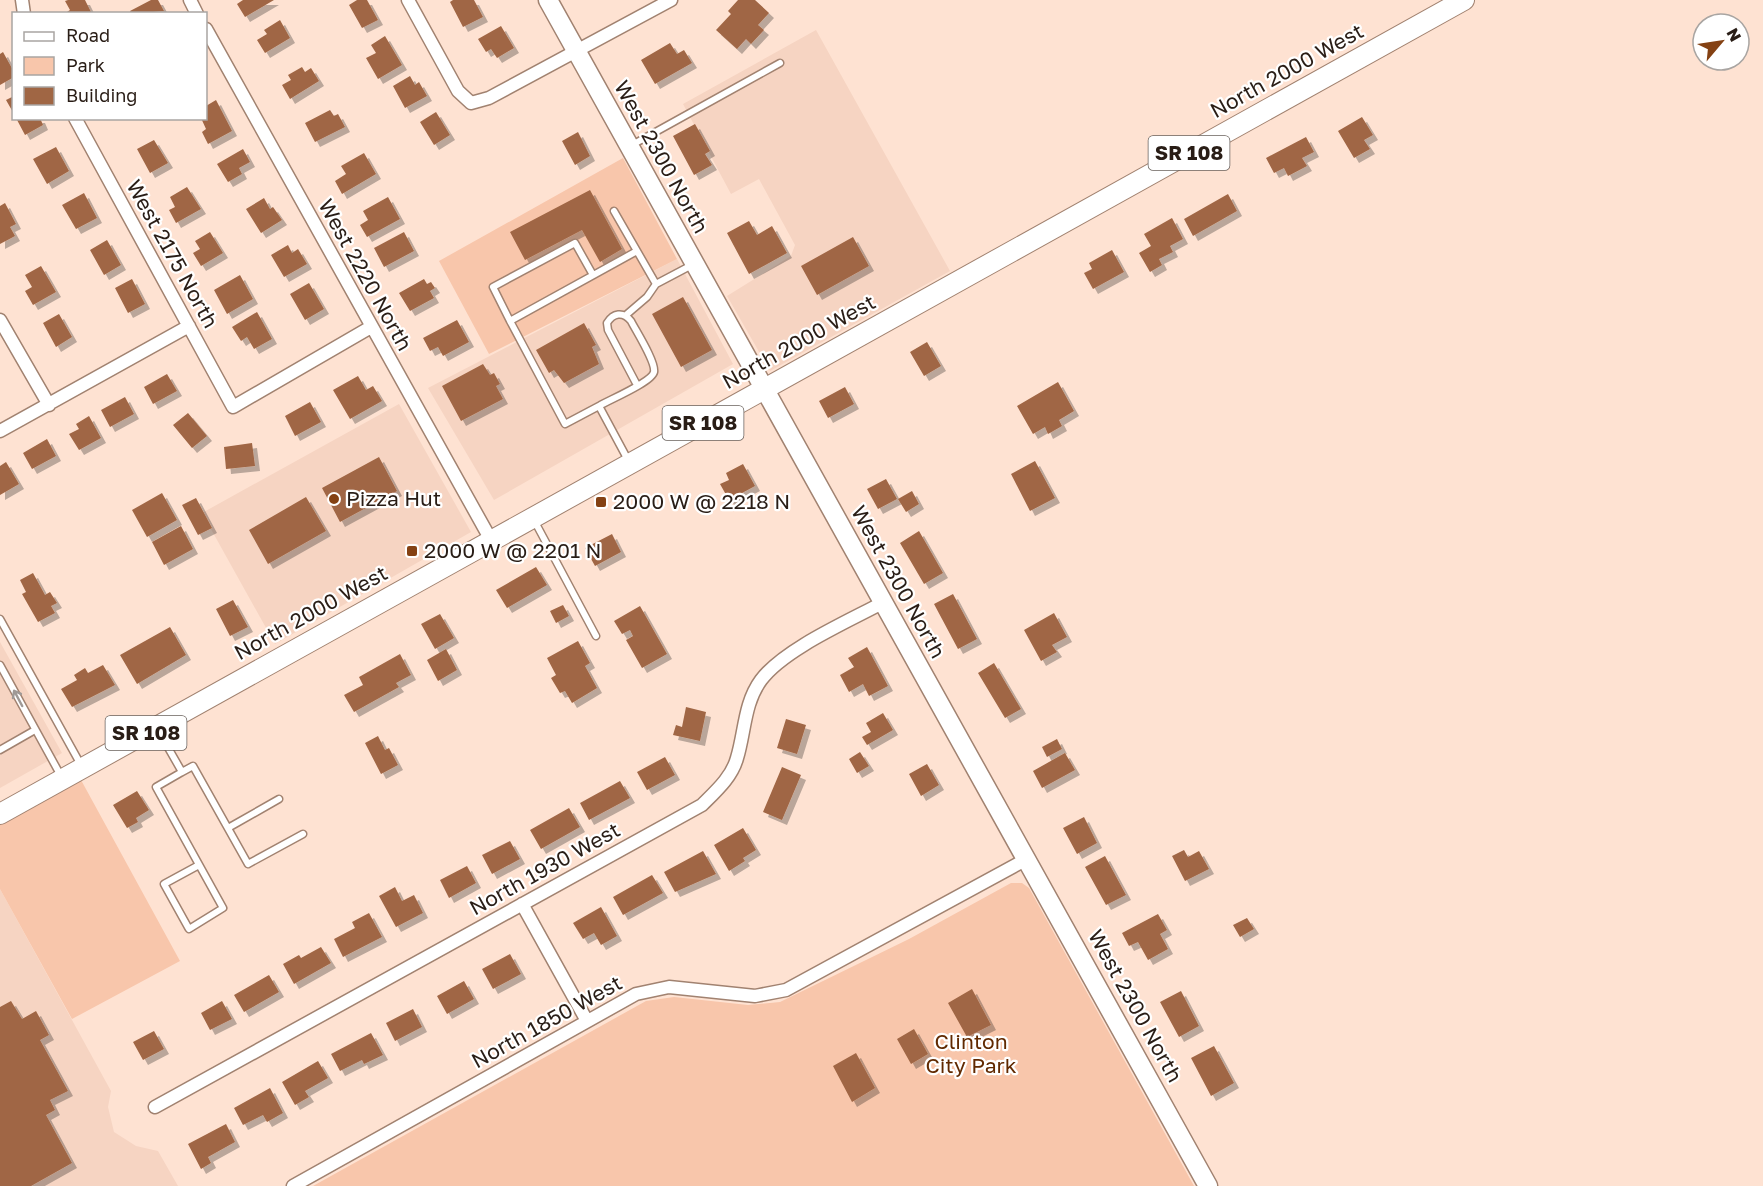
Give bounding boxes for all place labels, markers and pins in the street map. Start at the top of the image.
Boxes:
place label: Pizza Hut [346,485,441,511]
place label: 2000 W @ 2218 N [613,488,790,514]
marker: Pizza Hut [327,492,341,506]
marker: 2000 W @ 2218 N [594,495,608,509]
place label: 2000 W @ 2201 N [424,537,601,563]
marker: 2000 W @ 2201 N [405,544,419,558]

